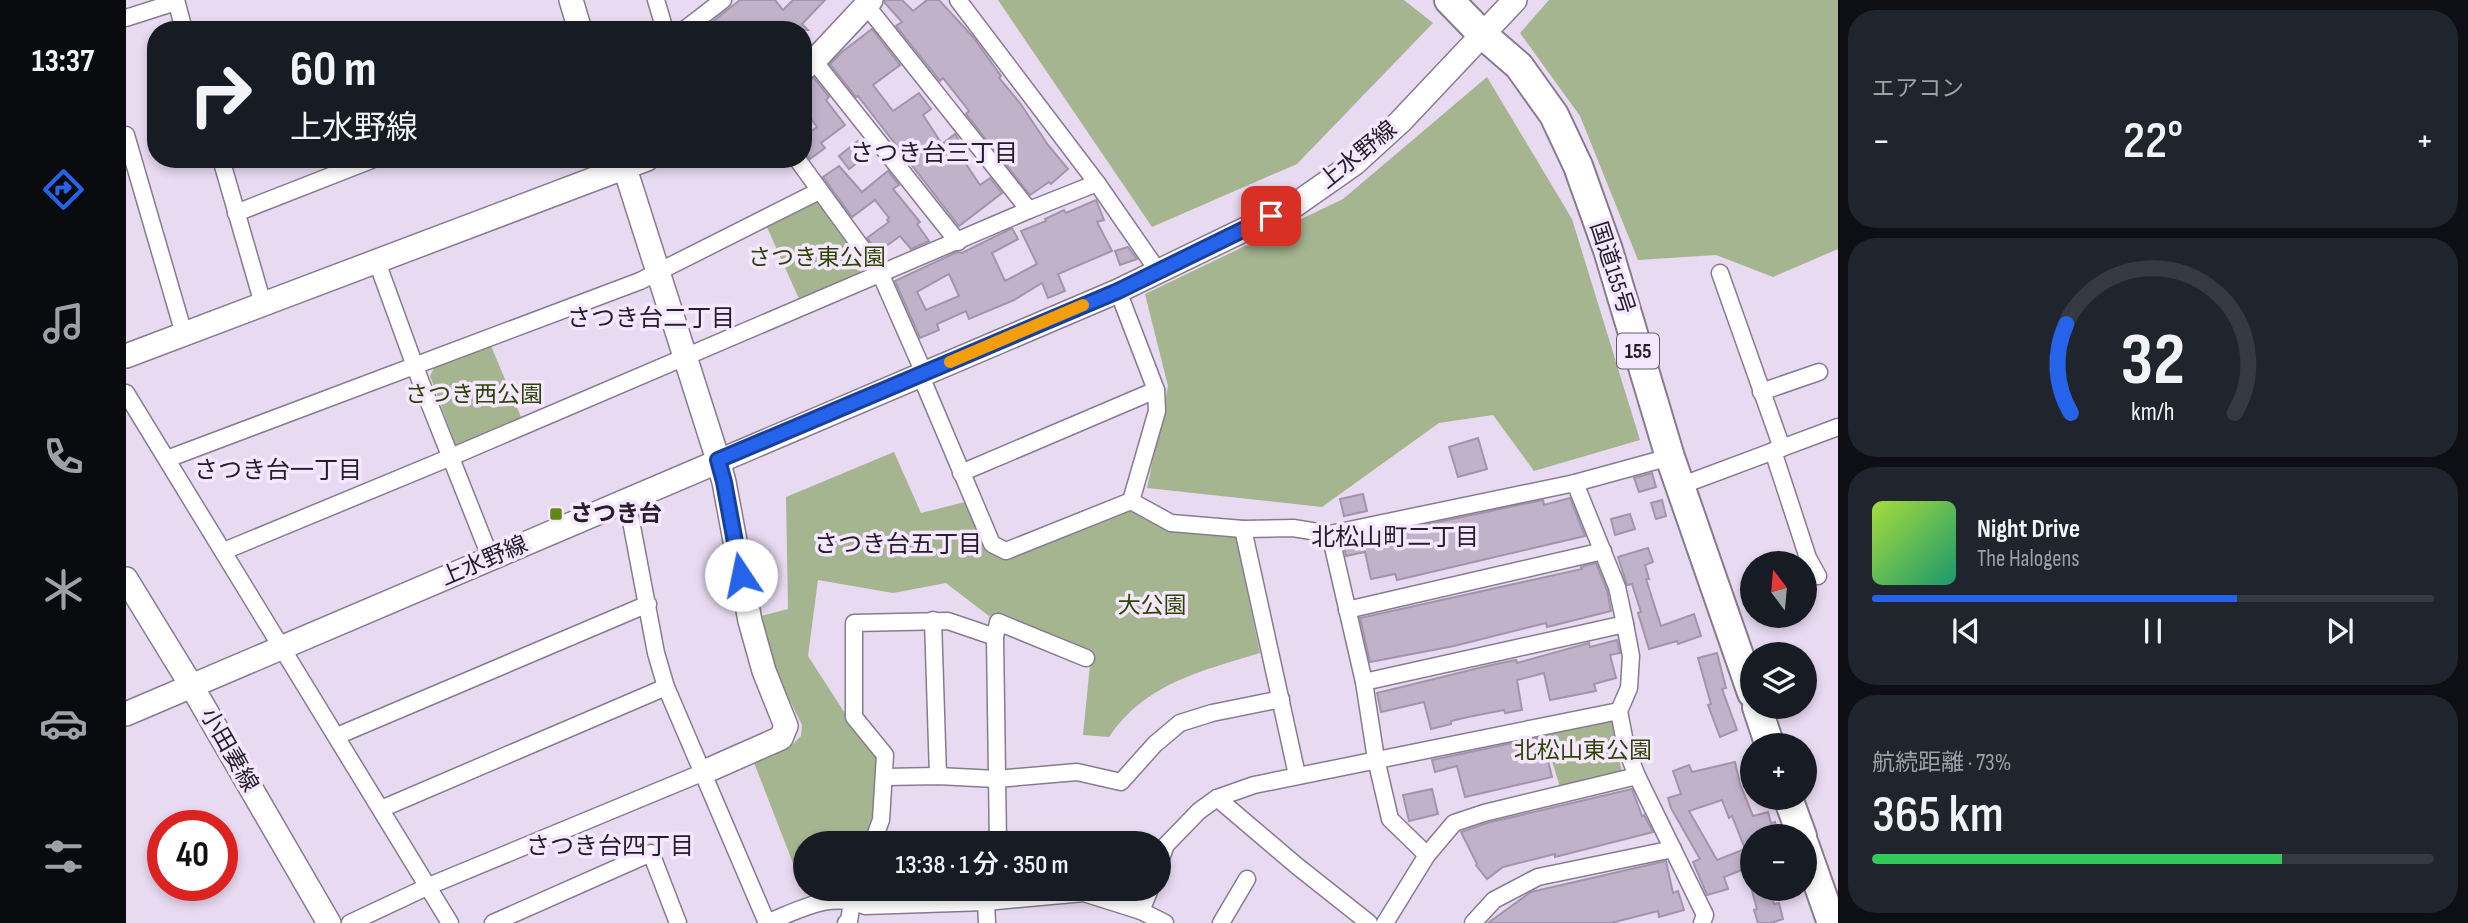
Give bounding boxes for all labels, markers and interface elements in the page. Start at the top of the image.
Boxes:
text: 60 m [290,41,377,100]
text: 13:37 [32,42,94,81]
icon: right [175,49,266,140]
text: エアコン [1872,75,1964,103]
text: 上水野線 [290,109,418,148]
text: 22° [2123,110,2183,173]
street label: 上水野線 [1313,115,1403,195]
text: − [1872,119,1891,164]
text: + [2415,119,2434,164]
district label: さつき台三丁目 [850,139,1018,168]
icon: directions [39,165,88,214]
pin [1241,186,1301,246]
icon: arrive [1252,197,1290,235]
street label: 国道155号 [1584,218,1640,318]
park label: さつき東公園 [748,244,886,272]
icon: music [39,299,88,348]
district label: さつき台二丁目 [567,304,735,333]
text: 32 [2121,318,2185,406]
road number: 155 [1617,334,1659,368]
park label: さつき西公園 [405,381,543,409]
text: km/h [2131,397,2175,428]
icon: phone [39,432,88,481]
district label: さつき台一丁目 [194,456,362,485]
place label: さつき台 [570,500,662,528]
marker: さつき台 [548,506,564,522]
text: Night Drive [1977,514,2080,545]
district label: 北松山町二丁目 [1311,523,1479,552]
street label: 上水野線 [436,530,532,592]
district label: さつき台五丁目 [814,530,982,559]
position arrow [704,538,778,612]
text: The Halogens [1977,545,2080,573]
north arrow [1740,551,1816,628]
map controls [1740,551,1817,901]
icon: climate [39,565,88,614]
park label: 大公園 [1118,592,1187,620]
icon: previous [1947,612,1985,650]
icon: pause [2134,612,2172,650]
icon: next [2321,612,2359,650]
button: layers [1740,642,1817,719]
icon: car [39,699,88,748]
street label: 小田妻線 [194,703,264,797]
button: + [1740,733,1817,810]
park label: 北松山東公園 [1514,737,1652,765]
text: 航続距離 · 73% [1872,749,2011,777]
text: 365 km [1872,784,2004,847]
speed limit sign: 40 [147,810,238,901]
button: − [1740,824,1817,901]
icon: filters [39,832,88,881]
district label: さつき台四丁目 [526,832,694,861]
text: 13:38 · 1 分 · 350 m [896,850,1068,881]

